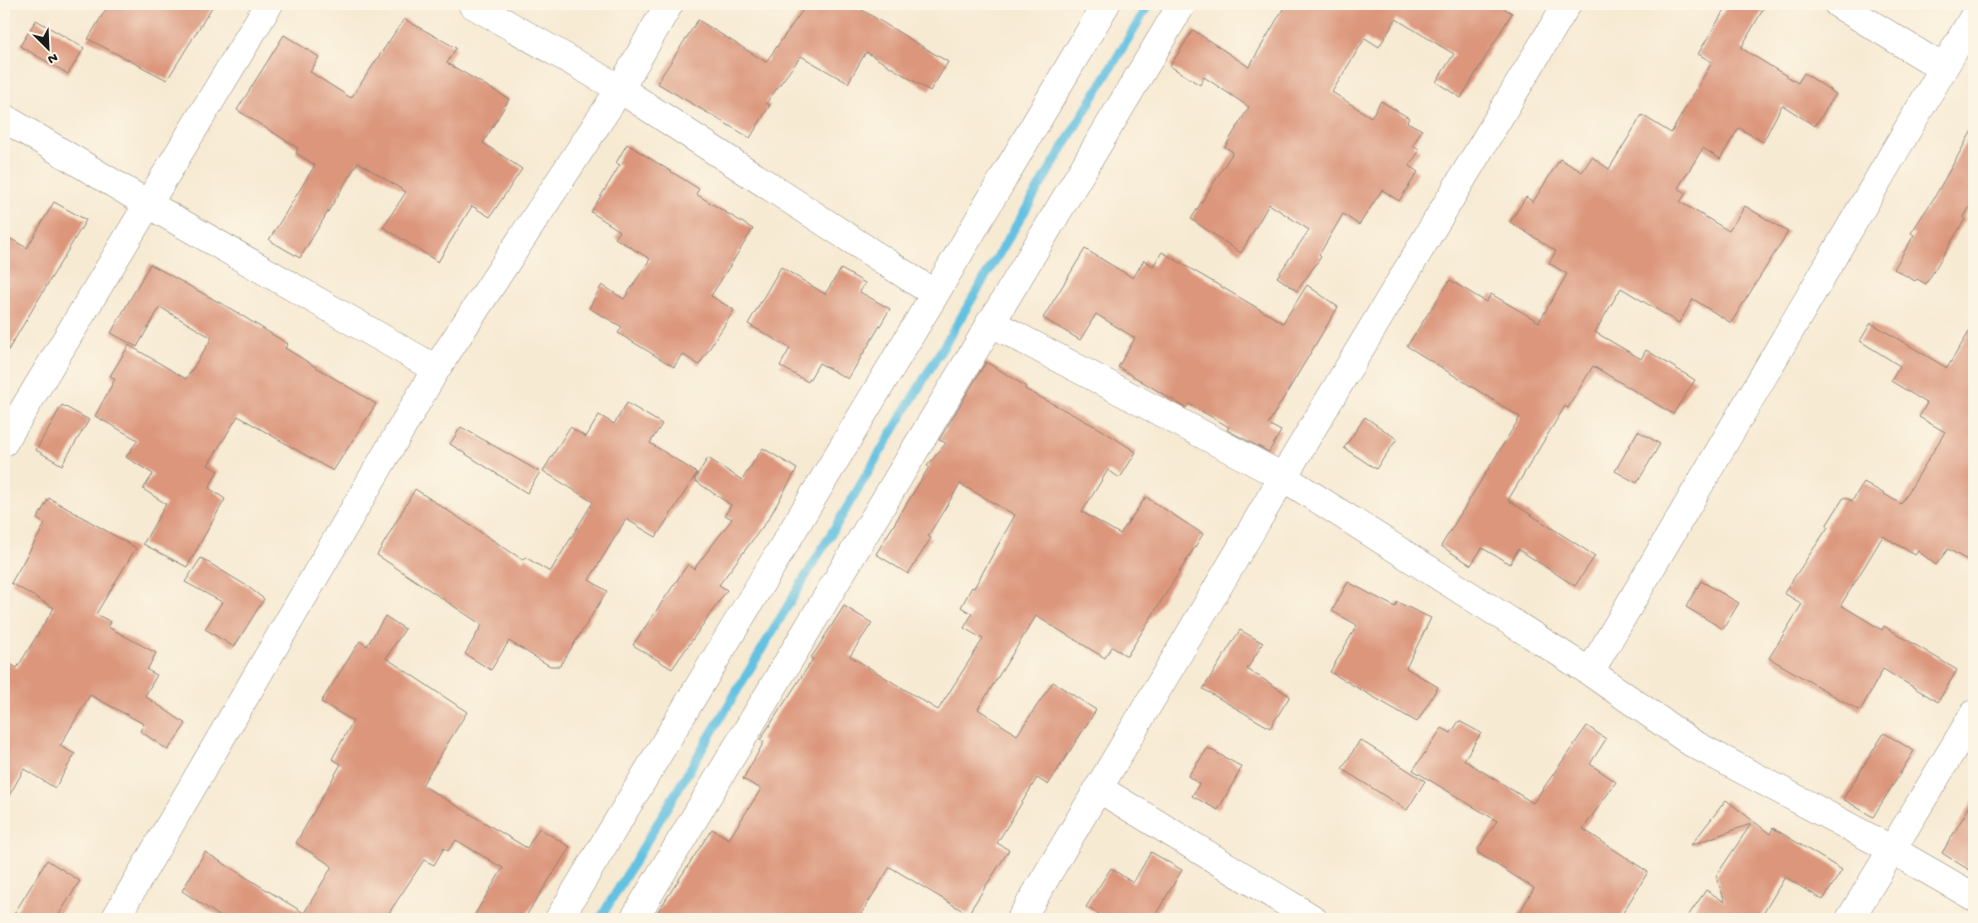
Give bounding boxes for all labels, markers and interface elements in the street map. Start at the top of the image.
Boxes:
north arrow [22,22,72,72]
text: N [45,48,60,67]

